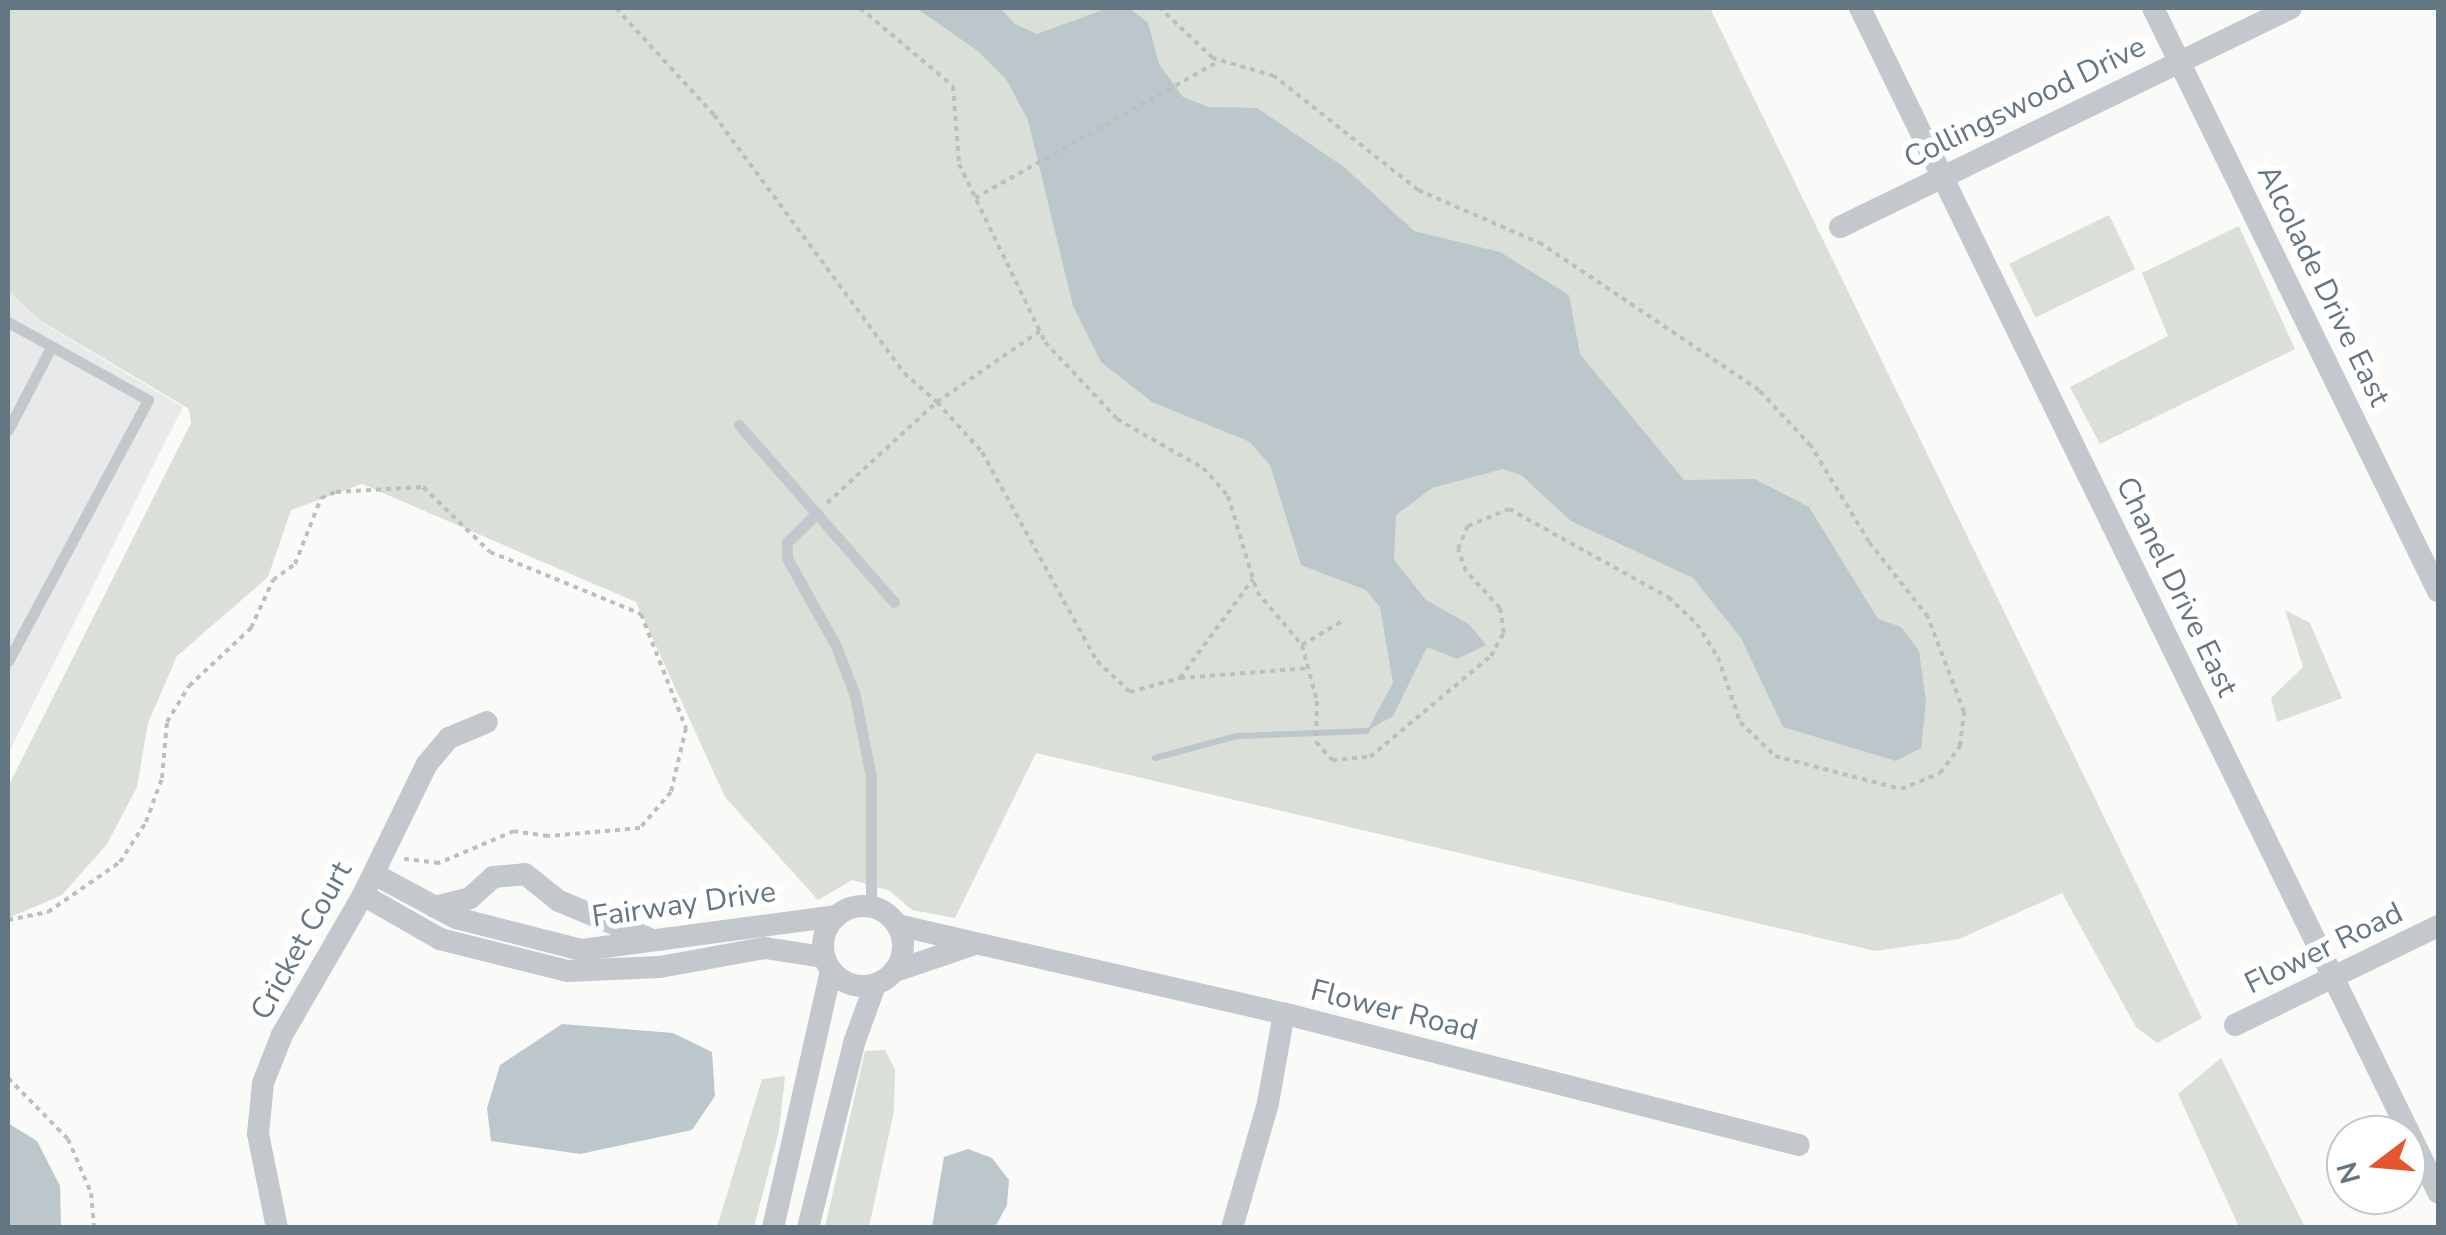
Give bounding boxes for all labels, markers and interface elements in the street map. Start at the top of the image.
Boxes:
street label: Collingswood Drive [1898,29,2152,177]
street label: Alcolade Drive East [2249,160,2397,412]
street label: Chanel Drive East [2107,471,2245,703]
street label: Cricket Court [244,856,360,1026]
street label: Fairway Drive [590,874,778,936]
street label: Flower Road [2239,895,2409,1003]
street label: Flower Road [1307,973,1481,1049]
north arrow [2326,1115,2426,1215]
text: N [2328,1157,2370,1188]

